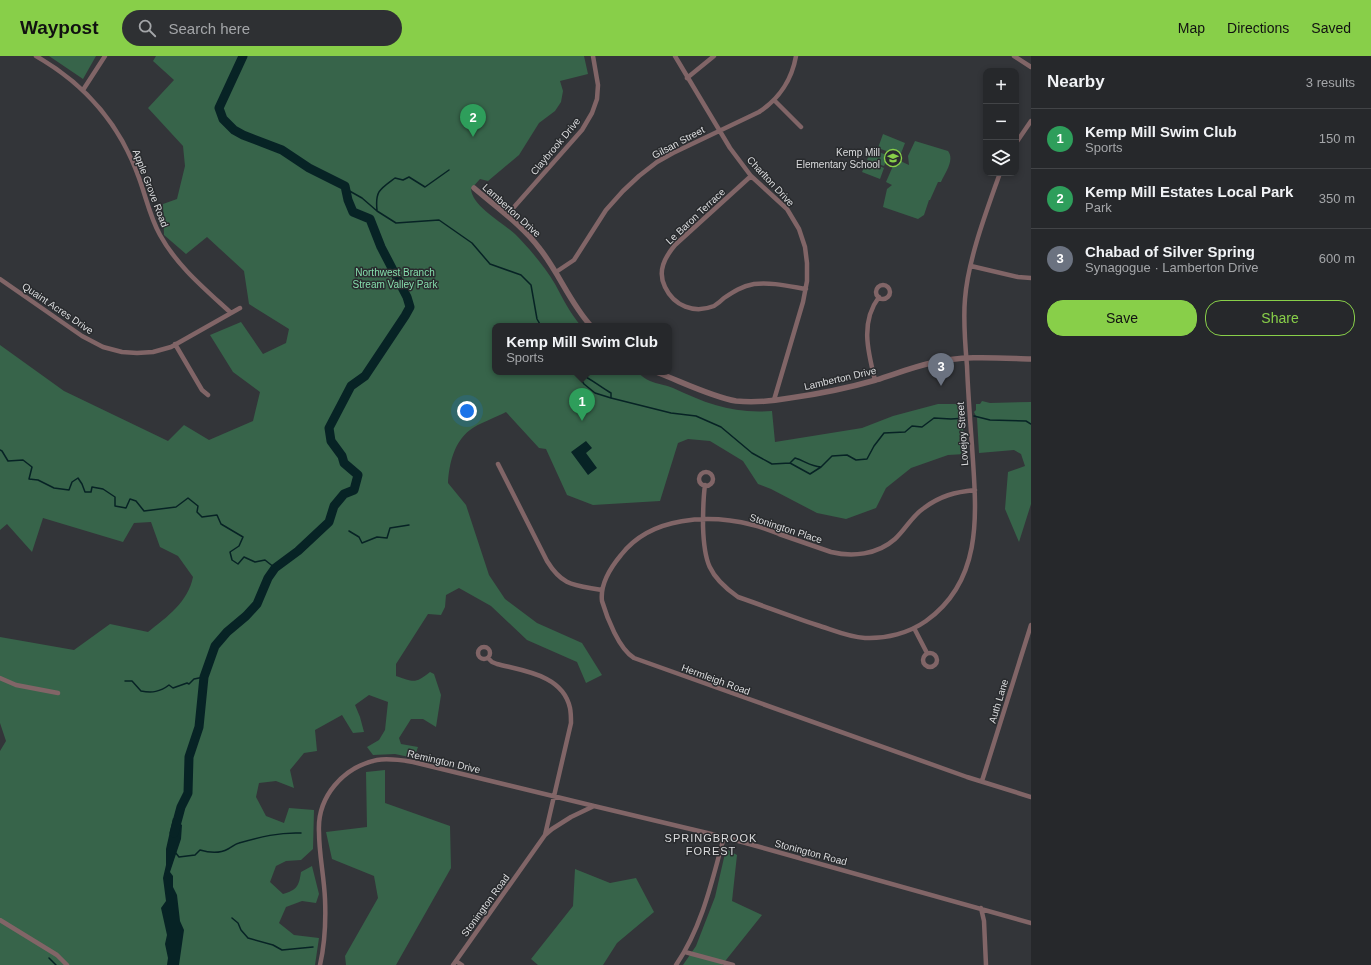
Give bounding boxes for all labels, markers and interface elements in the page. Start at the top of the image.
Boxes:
search box [122,10,402,46]
text: Waypost [20,17,98,38]
icon: search [136,17,158,39]
text: Search here [168,20,250,37]
text: Map [1178,20,1205,36]
text: Directions [1227,20,1289,36]
text: Saved [1311,20,1351,36]
map controls [983,68,1019,176]
button: + [983,68,1019,104]
text: Nearby [1047,72,1105,91]
text: 3 results [1306,75,1355,90]
pin: 2 [460,104,486,137]
button: − [983,104,1019,140]
street label: Claybrook Drive [528,115,583,177]
text: Kemp Mill Swim Club [1085,123,1237,140]
street label: Gilsan Street [650,124,707,161]
text: 1 [1056,131,1064,146]
text: 150 m [1319,131,1355,146]
button: layers [983,140,1019,176]
text: Sports [1085,140,1123,155]
place label: Kemp Mill Elementary School [796,147,880,170]
street label: Apple Grove Road [131,148,170,229]
school or university icon: Kemp Mill Elementary School [883,148,903,168]
street label: Charlton Drive [745,154,797,209]
street label: Lamberton Drive [481,182,543,239]
text: Kemp Mill Estates Local Park [1085,183,1293,200]
street label: Le Baron Terrace [664,186,727,246]
text: 2 [1056,191,1064,206]
text: 350 m [1319,191,1355,206]
text: Park [1085,200,1112,215]
text: Chabad of Silver Spring [1085,243,1255,260]
text: 3 [1056,251,1064,266]
text: 600 m [1319,251,1355,266]
text: Synagogue · Lamberton Drive [1085,260,1258,275]
park label: Northwest Branch Stream Valley Park [353,267,438,290]
street label: Quaint Acres Drive [20,281,96,337]
button: Save [1047,300,1197,336]
button: Share [1205,300,1355,336]
popup [492,323,672,375]
text: Kemp Mill Swim Club [506,333,658,350]
text: Sports [506,350,544,365]
pin: 3 [928,353,954,386]
street label: Lamberton Drive [803,365,878,392]
pin: 1 [569,388,595,421]
your location [457,401,477,421]
street label: Lovejoy Street [955,401,970,466]
street label: Stonington Place [748,512,824,546]
street label: Hermleigh Road [680,662,752,697]
street label: Auth Lane [987,677,1011,725]
street label: Remington Drive [406,748,482,775]
district label: SPRINGBROOK FOREST [665,832,757,857]
street label: Stonington Road [773,838,848,867]
street label: Stonington Road [459,872,512,939]

